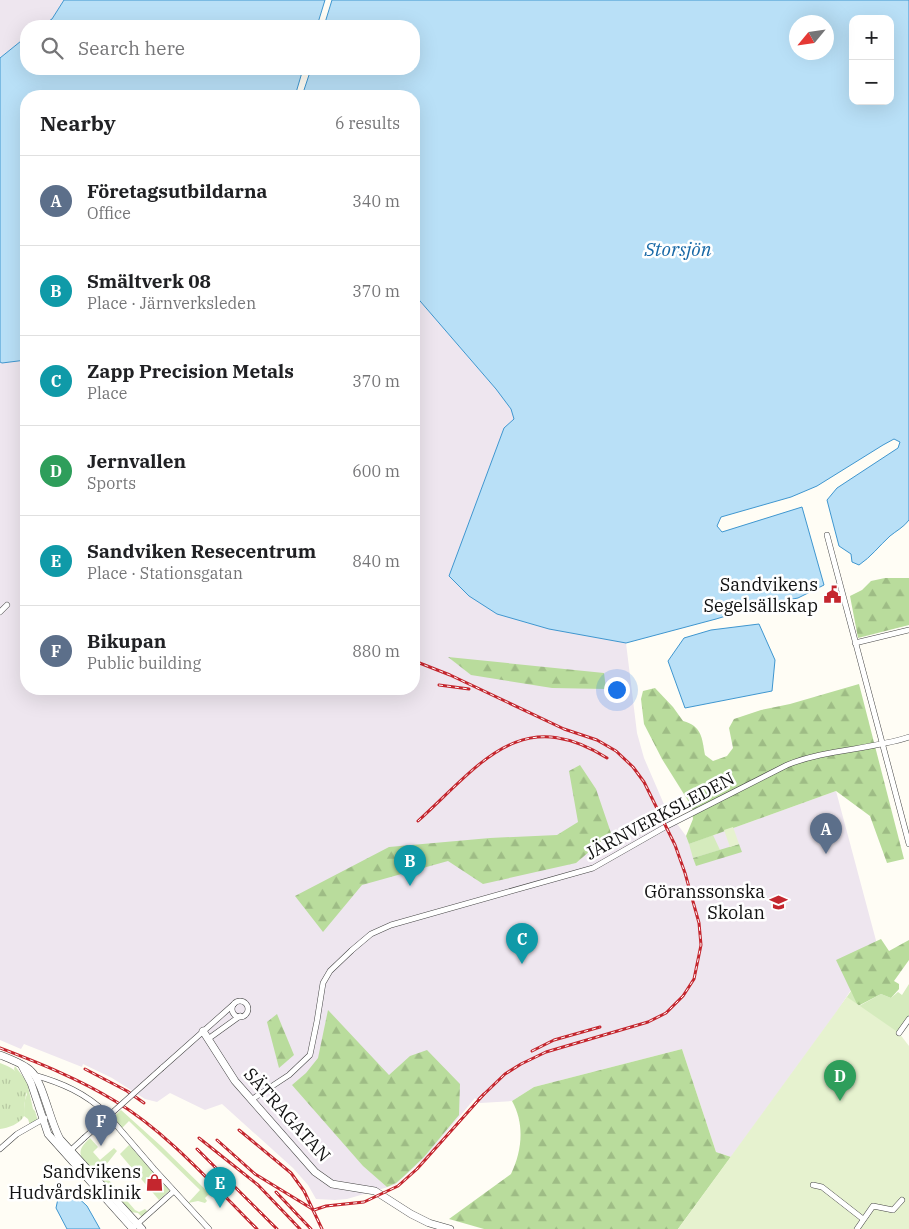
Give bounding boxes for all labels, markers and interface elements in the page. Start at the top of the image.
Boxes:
north arrow [789,15,834,60]
map controls [849,15,894,105]
button: + [849,15,894,60]
search box [20,20,420,75]
icon: search [38,34,66,62]
text: Search here [78,36,185,60]
button: − [849,60,894,105]
text: Nearby [40,109,116,137]
text: 6 results [335,113,400,133]
text: Företagsutbildarna [87,179,267,203]
text: A [50,191,62,211]
text: 340 m [352,191,400,211]
text: Office [87,203,131,223]
water label: Storsjön [643,237,712,261]
text: Smältverk 08 [87,269,211,293]
text: B [50,281,62,301]
text: 370 m [352,281,400,301]
text: Place · Järnverksleden [87,293,256,313]
text: Zapp Precision Metals [87,359,294,383]
text: C [51,371,61,391]
text: 370 m [352,371,400,391]
text: Place [87,383,127,403]
text: Jernvallen [87,449,186,473]
text: D [50,461,62,481]
text: 600 m [352,461,400,481]
text: Sports [87,473,136,493]
text: Sandviken Resecentrum [87,539,316,563]
text: E [51,551,61,571]
text: 840 m [352,551,400,571]
text: Place · Stationsgatan [87,563,243,583]
place label: Sandvikens Segelsällskap [703,573,818,617]
public building icon: Sandvikens Segelsällskap [822,585,842,605]
text: Bikupan [87,629,166,653]
text: F [51,641,61,661]
text: 880 m [352,641,400,661]
text: Public building [87,653,201,673]
your location [604,677,630,703]
street label: JÄRNVERKSLEDEN [581,767,738,865]
pin: A [810,813,842,854]
pin: B [394,845,426,886]
place label: Göranssonska Skolan [644,880,765,924]
school or university icon: Göranssonska Skolan [769,892,789,912]
pin: C [506,923,538,964]
pin: D [824,1060,856,1101]
street label: SÄTRAGATAN [239,1063,336,1167]
pin: F [85,1105,117,1146]
place label: Sandvikens Hudvårdsklinik [9,1160,141,1204]
pin: E [204,1167,236,1208]
shop icon: Sandvikens Hudvårdsklinik [145,1172,165,1192]

